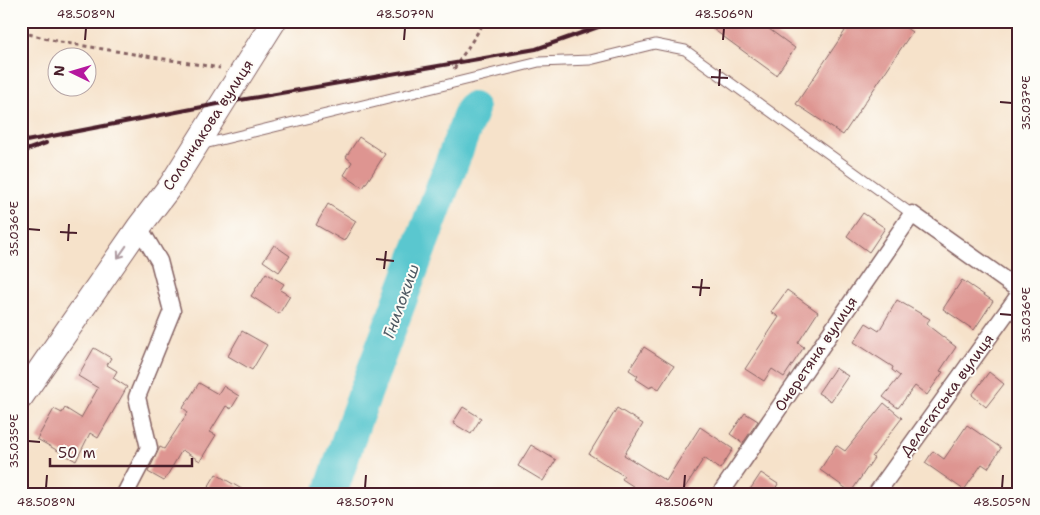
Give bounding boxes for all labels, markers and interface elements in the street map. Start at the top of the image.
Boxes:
text: 48.508°N [57,6,115,22]
text: 48.507°N [376,6,434,22]
text: 48.506°N [695,6,753,22]
north arrow [48,48,98,98]
street label: Солончакова вулиця [158,56,258,194]
text: N [50,65,68,77]
text: 35.037°E [1018,75,1034,131]
text: 35.036°E [6,201,22,257]
one-way arrow [117,244,127,258]
water label: Гнилокиш [378,261,424,341]
text: 35.036°E [1018,287,1034,343]
street label: Очеретяна вулиця [770,293,862,415]
street label: Делегатська вулиця [896,330,998,460]
text: 35.035°E [6,414,22,468]
scale bar [50,435,192,467]
text: 50 m [58,443,96,463]
text: 48.508°N [17,494,75,510]
text: 48.507°N [336,494,394,510]
text: 48.506°N [655,494,713,510]
text: 48.505°N [973,494,1031,510]

